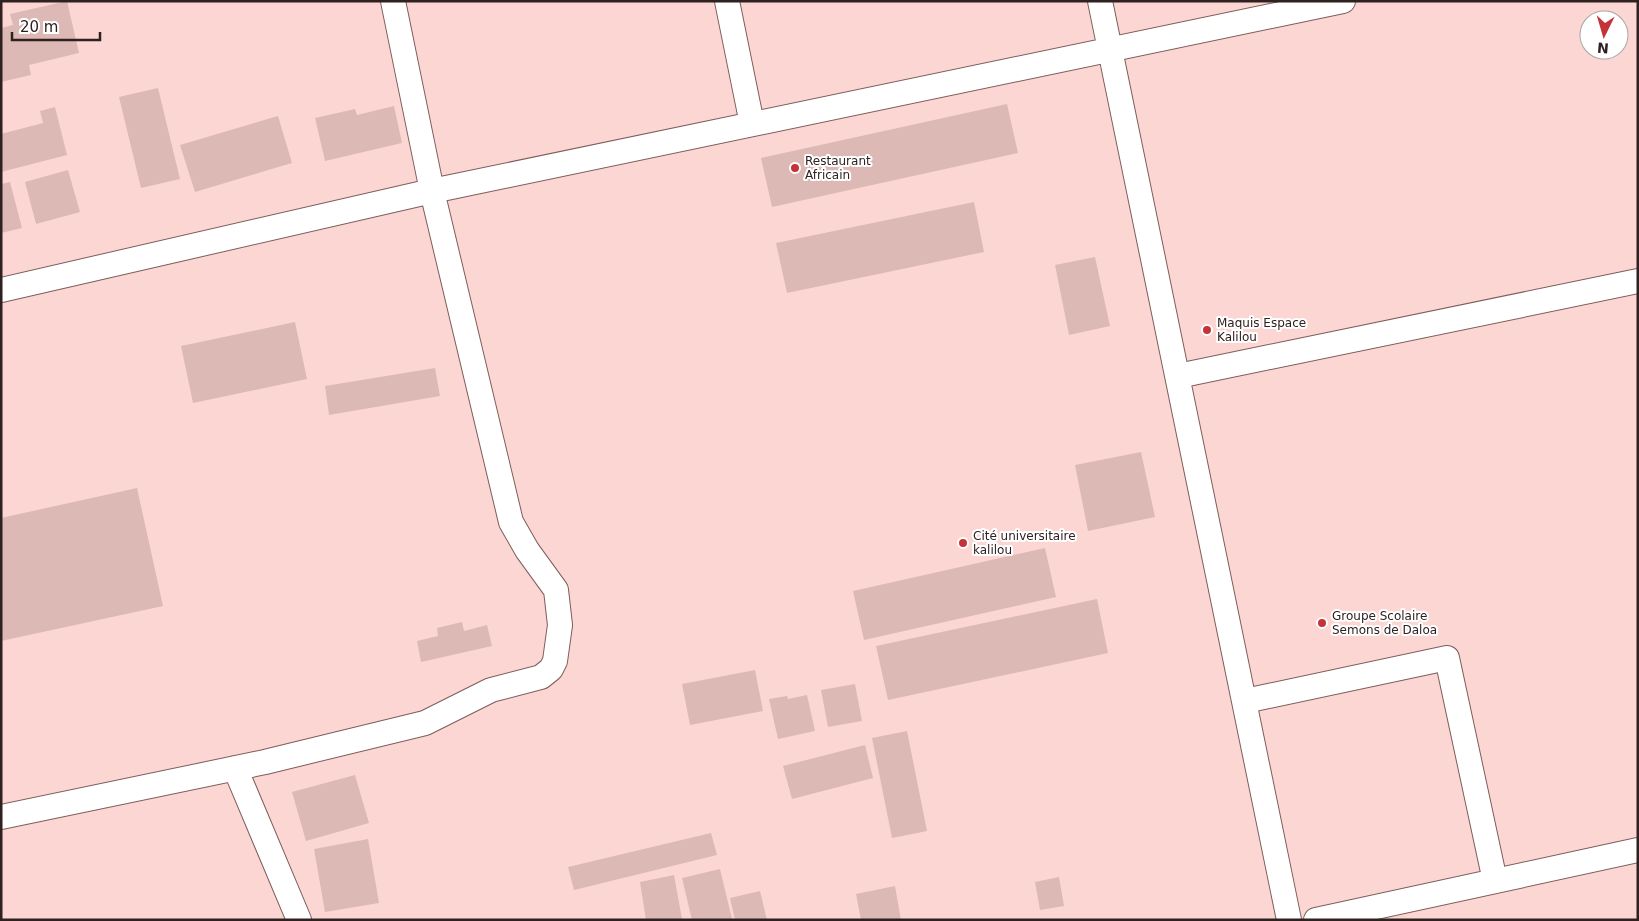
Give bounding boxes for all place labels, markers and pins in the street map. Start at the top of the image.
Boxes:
place label: Restaurant Africain [805,154,871,182]
marker: Restaurant Africain [789,162,801,174]
place label: Maquis Espace Kalilou [1217,316,1306,344]
marker: Maquis Espace Kalilou [1201,324,1213,336]
place label: Cité universitaire kalilou [973,529,1076,557]
marker: Cité universitaire kalilou [957,537,969,549]
place label: Groupe Scolaire Semons de Daloa [1332,609,1437,637]
marker: Groupe Scolaire Semons de Daloa [1316,617,1328,629]

